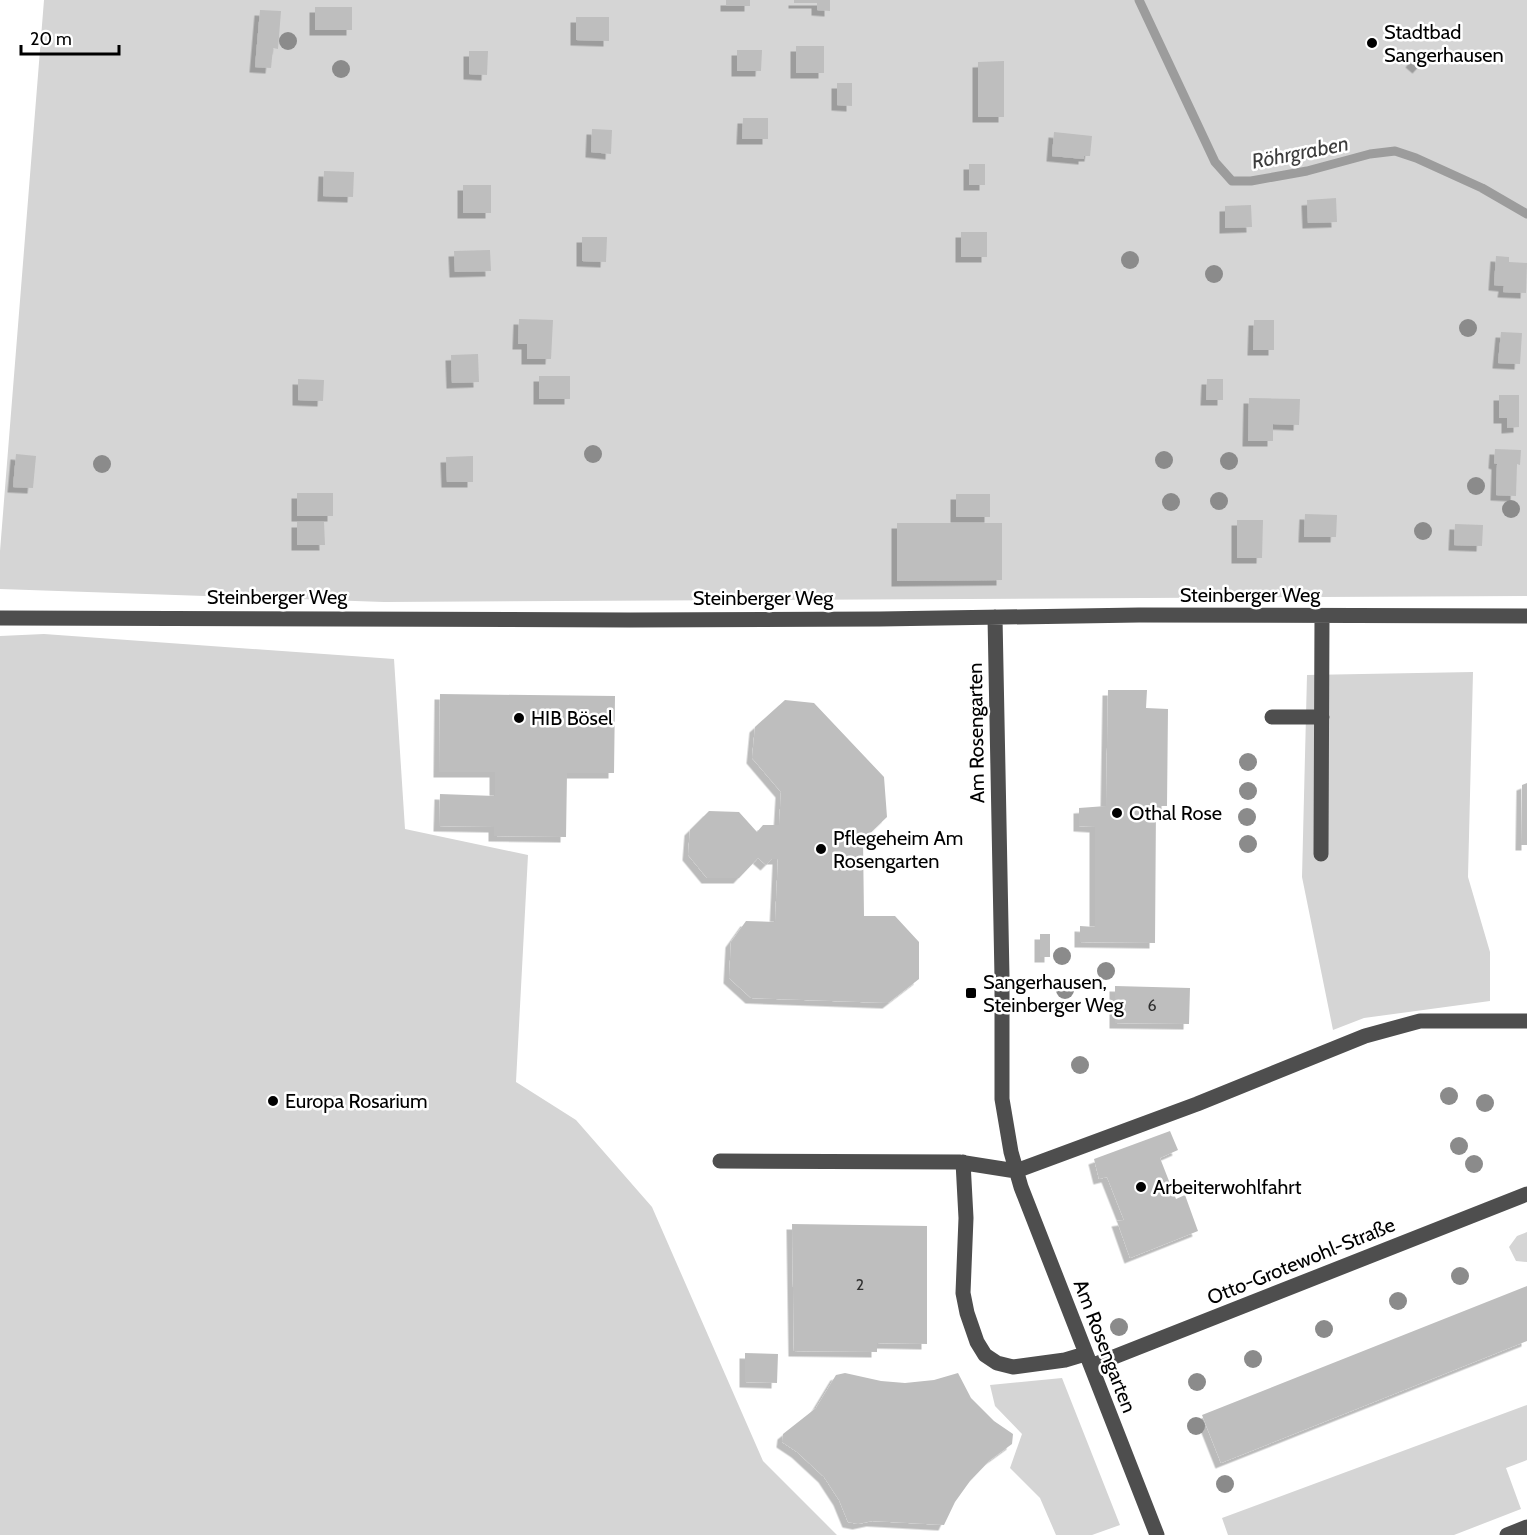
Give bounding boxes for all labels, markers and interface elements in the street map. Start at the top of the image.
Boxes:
scale bar [21,18,118,56]
place label: Stadtbad Sangerhausen [1384,20,1504,67]
text: 20 m [30,28,72,50]
marker: Stadtbad Sangerhausen [1365,36,1379,50]
water label: Röhrgraben [1250,130,1350,174]
street label: Steinberger Weg [1180,583,1321,607]
street label: Steinberger Weg [207,585,348,609]
street label: Steinberger Weg [693,586,834,610]
street label: Am Rosengarten [963,662,989,804]
place label: HIB Bösel [531,706,613,730]
marker: HIB Bösel [512,711,526,725]
place label: Othal Rose [1129,801,1222,825]
marker: Othal Rose [1110,806,1124,820]
place label: Pflegeheim Am Rosengarten [833,826,963,873]
marker: Pflegeheim Am Rosengarten [814,842,828,856]
place label: Sangerhausen, Steinberger Weg [983,970,1125,1017]
marker: Sangerhausen, Steinberger Weg [964,986,978,1000]
house number: 6 [1147,996,1157,1015]
place label: Europa Rosarium [285,1089,428,1113]
marker: Europa Rosarium [266,1094,280,1108]
place label: Arbeiterwohlfahrt [1153,1175,1302,1199]
marker: Arbeiterwohlfahrt [1134,1180,1148,1194]
street label: Otto-Grotewohl-Straße [1204,1212,1398,1310]
house number: 2 [856,1275,864,1294]
street label: Am Rosengarten [1069,1276,1141,1416]

